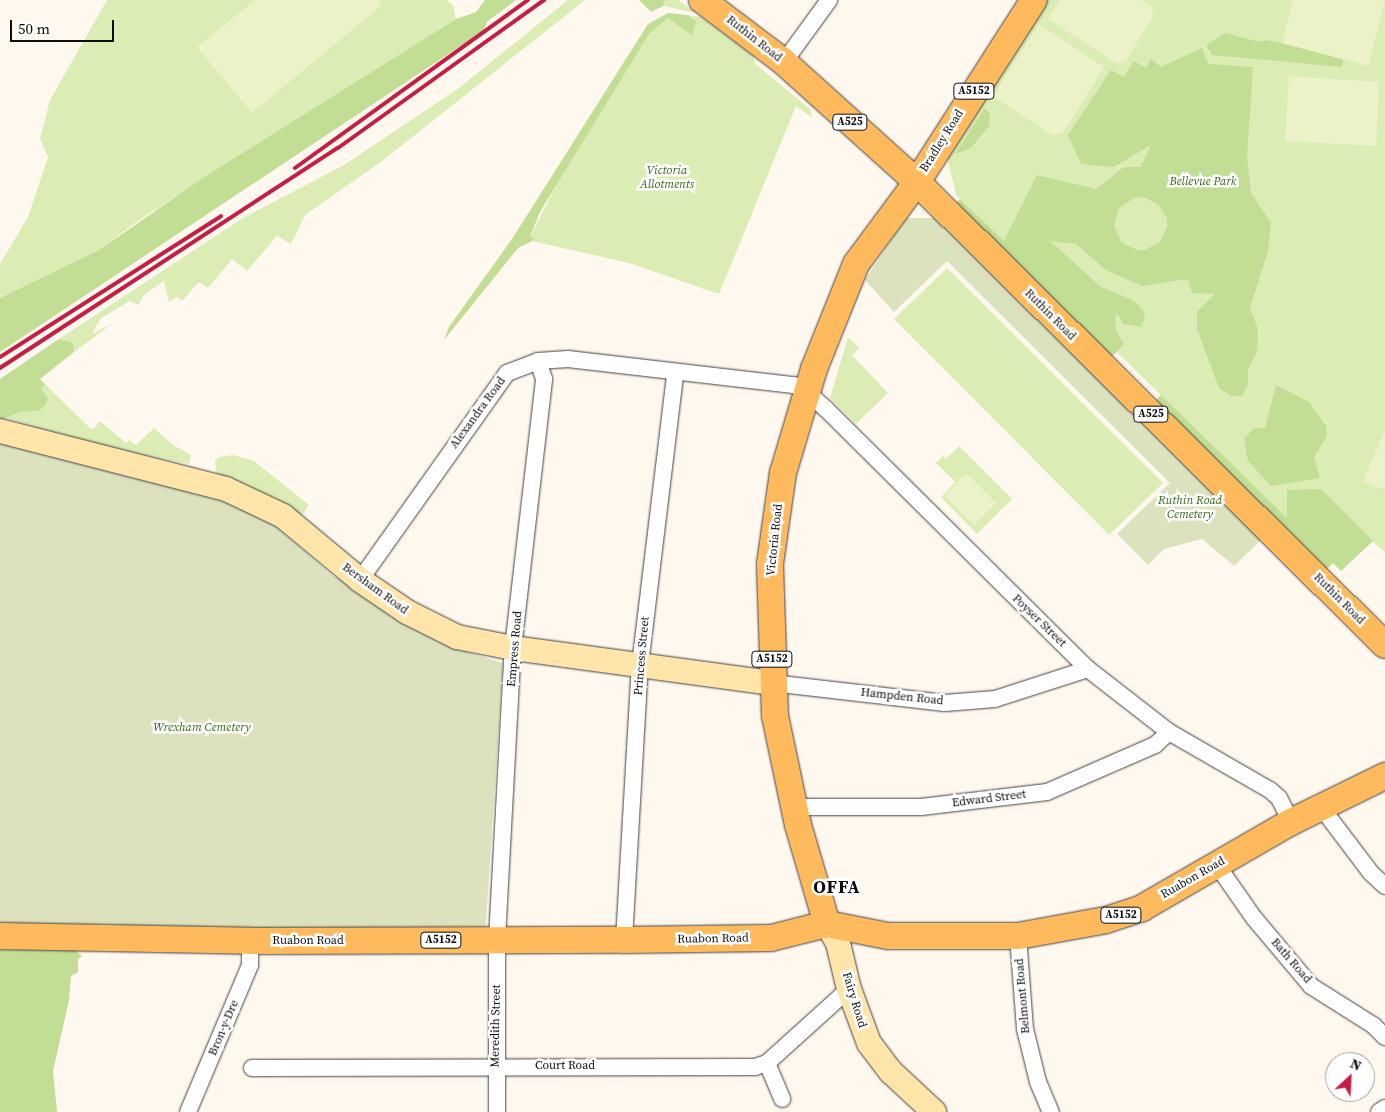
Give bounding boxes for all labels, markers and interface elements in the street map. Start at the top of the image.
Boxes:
scale bar [12,10,116,42]
street label: Ruthin Road [723,13,785,65]
text: 50 m [18,18,50,39]
road number: A5152 [953,82,995,100]
street label: Bradley Road [917,107,967,175]
road number: A525 [831,114,869,130]
park label: Victoria Allotments [640,164,694,192]
park label: Bellevue Park [1170,175,1236,189]
street label: Ruthin Road [1021,286,1079,344]
street label: Alexandra Road [447,374,509,452]
road number: A525 [1132,406,1170,422]
park label: Ruthin Road Cemetery [1158,494,1222,522]
street label: Victoria Road [764,503,786,577]
street label: Bersham Road [339,560,411,618]
street label: Ruthin Road [1310,570,1368,628]
street label: Poyser Street [1009,592,1069,650]
street label: Empress Road [505,610,525,688]
street label: Princess Street [631,616,653,696]
road number: A5152 [751,651,793,668]
street label: Hampden Road [860,685,944,709]
park label: Wrexham Cemetery [153,721,251,735]
street label: Edward Street [951,787,1027,811]
street label: Ruabon Road [1158,854,1228,902]
district label: OFFA [813,876,861,898]
road number: A5152 [1100,906,1142,924]
street label: Ruabon Road [677,931,749,947]
road number: A5152 [420,932,462,948]
street label: Ruabon Road [272,934,344,948]
street label: Bath Road [1268,936,1314,986]
street label: Belmont Road [1013,958,1033,1034]
street label: Fairy Road [839,970,869,1030]
street label: Meredith Street [488,984,504,1068]
street label: Bron-y-Dre [206,998,242,1058]
north arrow [1325,1052,1375,1102]
text: N [1347,1053,1365,1076]
street label: Court Road [535,1059,595,1073]

